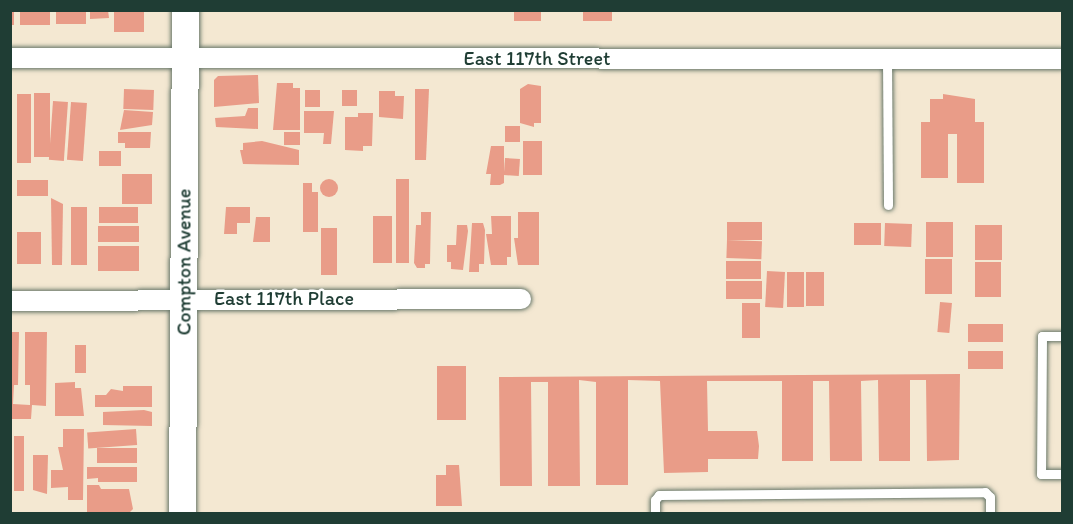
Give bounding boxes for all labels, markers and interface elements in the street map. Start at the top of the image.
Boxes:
street label: East 117th Street [464,46,610,70]
street label: Compton Avenue [172,189,196,335]
street label: East 117th Place [214,286,354,310]

